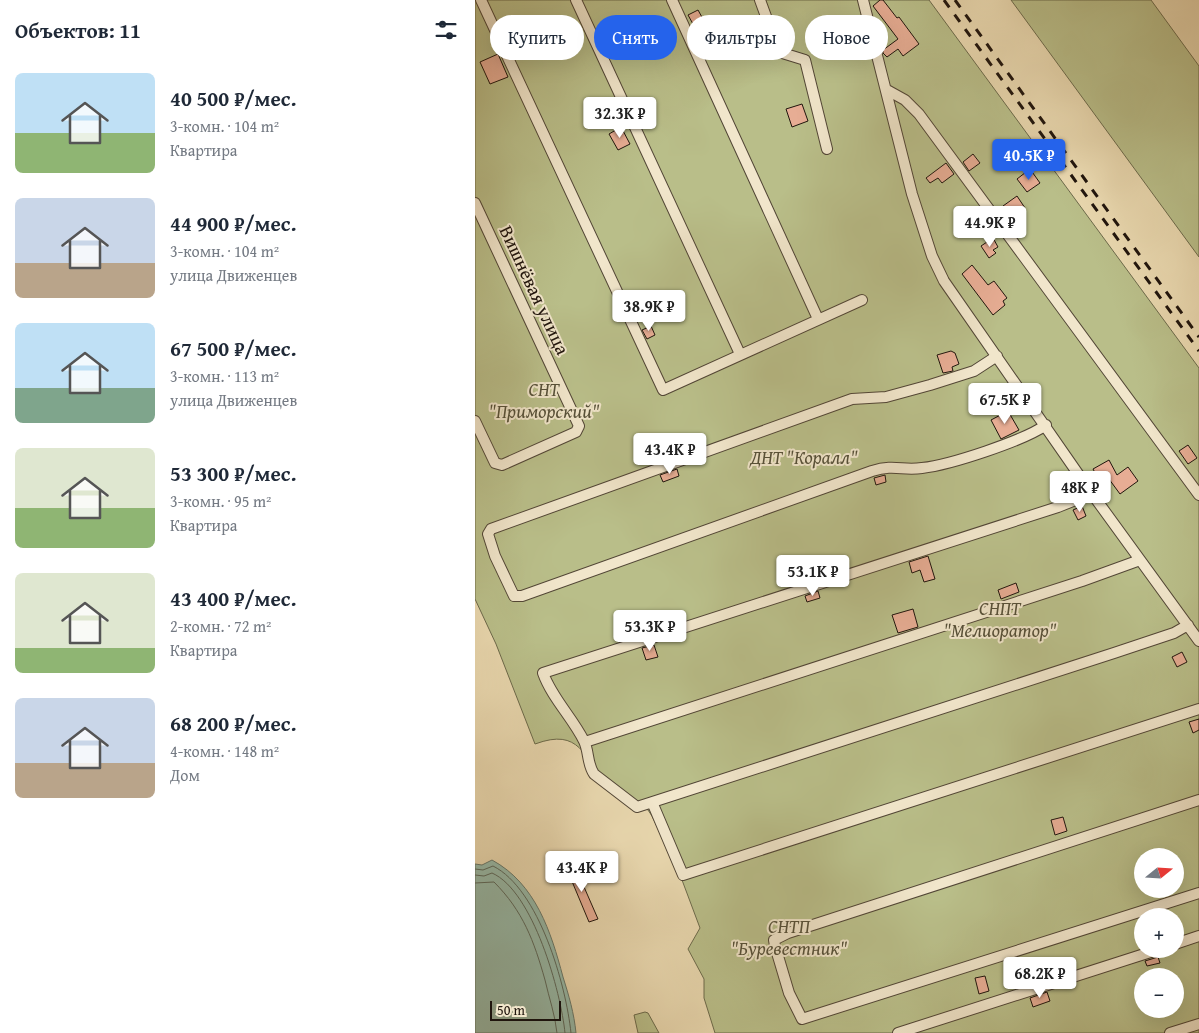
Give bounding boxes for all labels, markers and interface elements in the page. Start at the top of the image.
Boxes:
text: Объектов: 11 [15,15,141,46]
chip: Купить [490,15,584,60]
chip: Снять [594,15,677,60]
chip: Фильтры [687,15,795,60]
chip: Новое [805,15,888,60]
icon: filters [432,16,460,44]
text: 40 500 ₽/мес. [170,83,296,114]
icon: home [55,93,115,153]
pin: 32.3K ₽ [574,96,666,139]
text: 32.3K ₽ [594,101,646,125]
text: 3-комн. · 104 m² [170,114,279,138]
text: Квартира [170,138,237,162]
pin: 40.5K ₽ [983,138,1075,181]
text: 40.5K ₽ [1003,143,1055,167]
pin: 44.9K ₽ [944,206,1036,248]
text: 44 900 ₽/мес. [170,208,296,239]
text: 44.9K ₽ [964,210,1016,234]
icon: home [55,218,115,278]
street label: Вишнёвая улица [493,221,577,359]
text: 3-комн. · 104 m² [170,239,279,263]
text: улица Движенцев [170,263,297,287]
pin: 38.9K ₽ [603,290,695,332]
text: 38.9K ₽ [623,294,675,318]
text: 67 500 ₽/мес. [170,333,296,364]
icon: home [55,343,115,403]
text: 3-комн. · 113 m² [170,364,279,388]
park label: СНТ "Приморский" [488,375,600,425]
pin: 67.5K ₽ [959,382,1051,425]
text: 67.5K ₽ [979,387,1031,411]
text: улица Движенцев [170,388,297,412]
pin: 43.4K ₽ [624,432,716,475]
text: 43.4K ₽ [644,437,696,461]
park label: ДНТ "Коралл" [749,443,858,471]
text: 53 300 ₽/мес. [170,458,296,489]
icon: home [55,468,115,528]
pin: 48K ₽ [1045,470,1115,513]
text: 48K ₽ [1061,475,1099,499]
text: 3-комн. · 95 m² [170,489,271,513]
text: Квартира [170,513,237,537]
pin: 53.1K ₽ [767,554,859,597]
text: 53.1K ₽ [787,559,839,583]
text: 43 400 ₽/мес. [170,583,296,614]
icon: home [55,593,115,653]
park label: СНПТ "Мелиоратор" [943,594,1057,644]
pin: 53.3K ₽ [604,610,696,652]
text: 2-комн. · 72 m² [170,614,271,638]
text: 53.3K ₽ [624,614,676,638]
text: Квартира [170,638,237,662]
text: 68 200 ₽/мес. [170,708,296,739]
icon: home [55,718,115,778]
text: 4-комн. · 148 m² [170,739,279,763]
text: Дом [170,763,200,787]
north arrow [1134,848,1184,898]
map controls [1134,848,1184,1018]
pin: 43.4K ₽ [536,850,628,893]
text: 43.4K ₽ [556,855,608,879]
button: + [1134,908,1184,958]
park label: СНТП "Буревестник" [731,912,848,962]
pin: 68.2K ₽ [994,956,1086,999]
text: 68.2K ₽ [1014,961,1066,985]
button: − [1134,968,1184,1018]
scale bar [490,998,561,1021]
text: 50 m [497,1000,525,1020]

